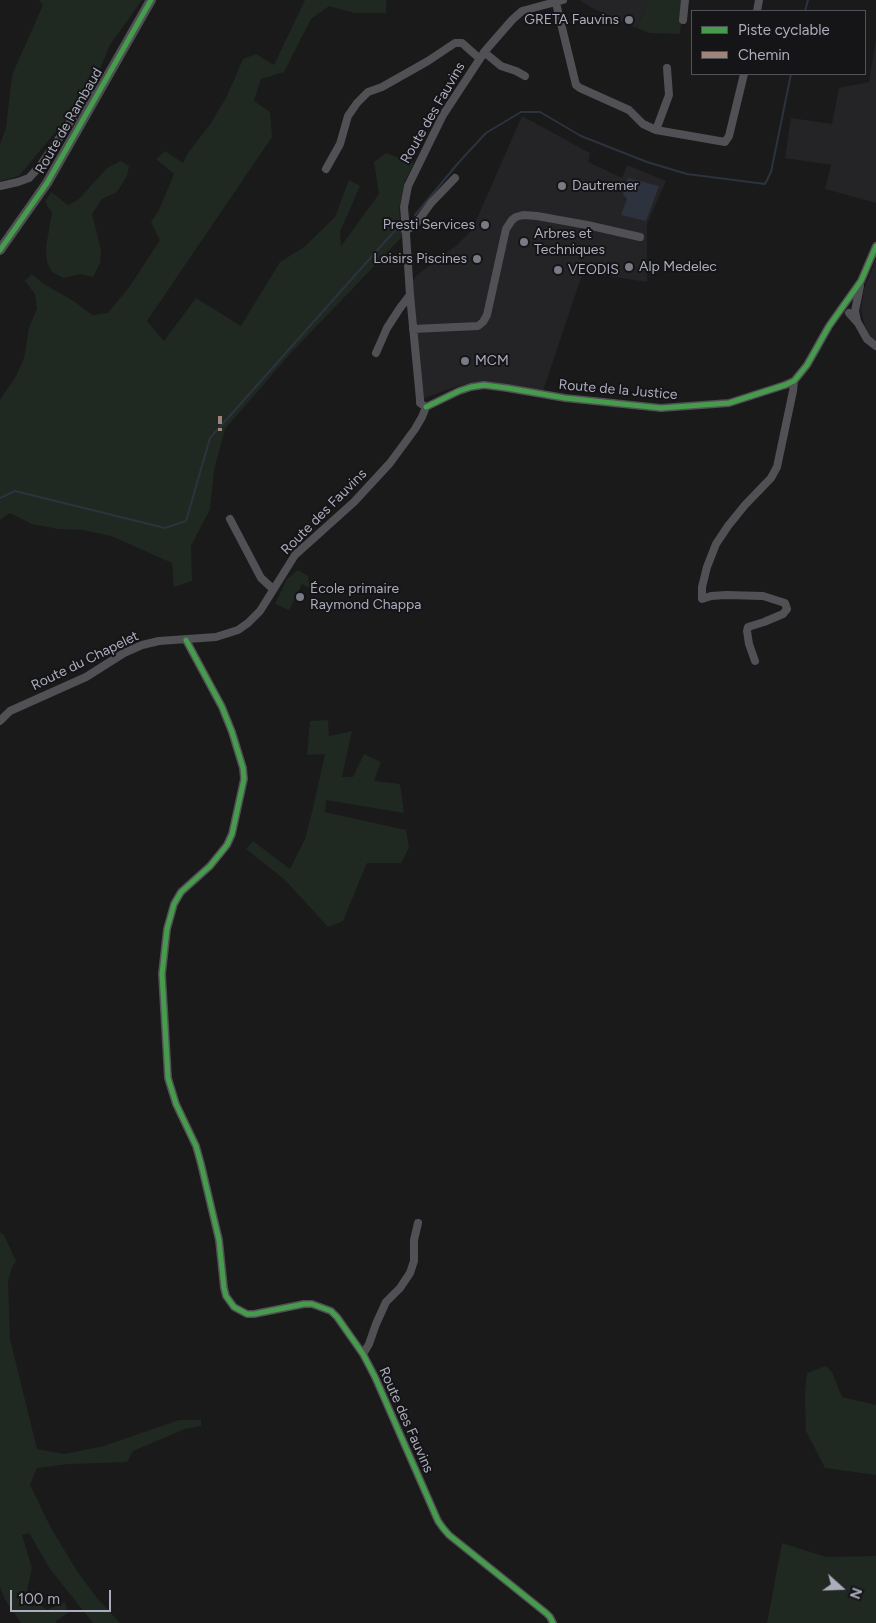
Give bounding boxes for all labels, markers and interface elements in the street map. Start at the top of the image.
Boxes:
legend [691,10,866,75]
place label: GRETA Fauvins [524,12,619,28]
marker: GRETA Fauvins [623,14,635,26]
text: Piste cyclable [738,21,830,39]
text: Chemin [738,46,790,64]
street label: Route des Fauvins [397,59,469,167]
street label: Route de Rambaud [32,65,106,177]
place label: Dautremer [572,178,639,194]
marker: Dautremer [556,180,568,192]
place label: Presti Services [383,217,475,233]
marker: Presti Services [479,219,491,231]
place label: Arbres et Techniques [534,226,605,258]
marker: Arbres et Techniques [518,236,530,248]
place label: Loisirs Piscines [373,251,467,267]
marker: Loisirs Piscines [471,253,483,265]
place label: Alp Medelec [639,259,717,275]
marker: Alp Medelec [623,261,635,273]
place label: VEODIS [568,262,619,278]
marker: VEODIS [552,264,564,276]
place label: MCM [475,353,509,369]
marker: MCM [459,355,471,367]
street label: Route de la Justice [558,376,678,404]
street label: Route des Fauvins [278,466,370,558]
place label: École primaire Raymond Chappa [310,581,421,614]
marker: École primaire Raymond Chappa [294,591,306,603]
street label: Route du Chapelet [29,628,141,694]
street label: Route des Fauvins [375,1364,437,1476]
north arrow [816,1563,866,1613]
scale bar [12,1580,114,1612]
text: N [846,1585,865,1601]
text: 100 m [18,1590,60,1608]

